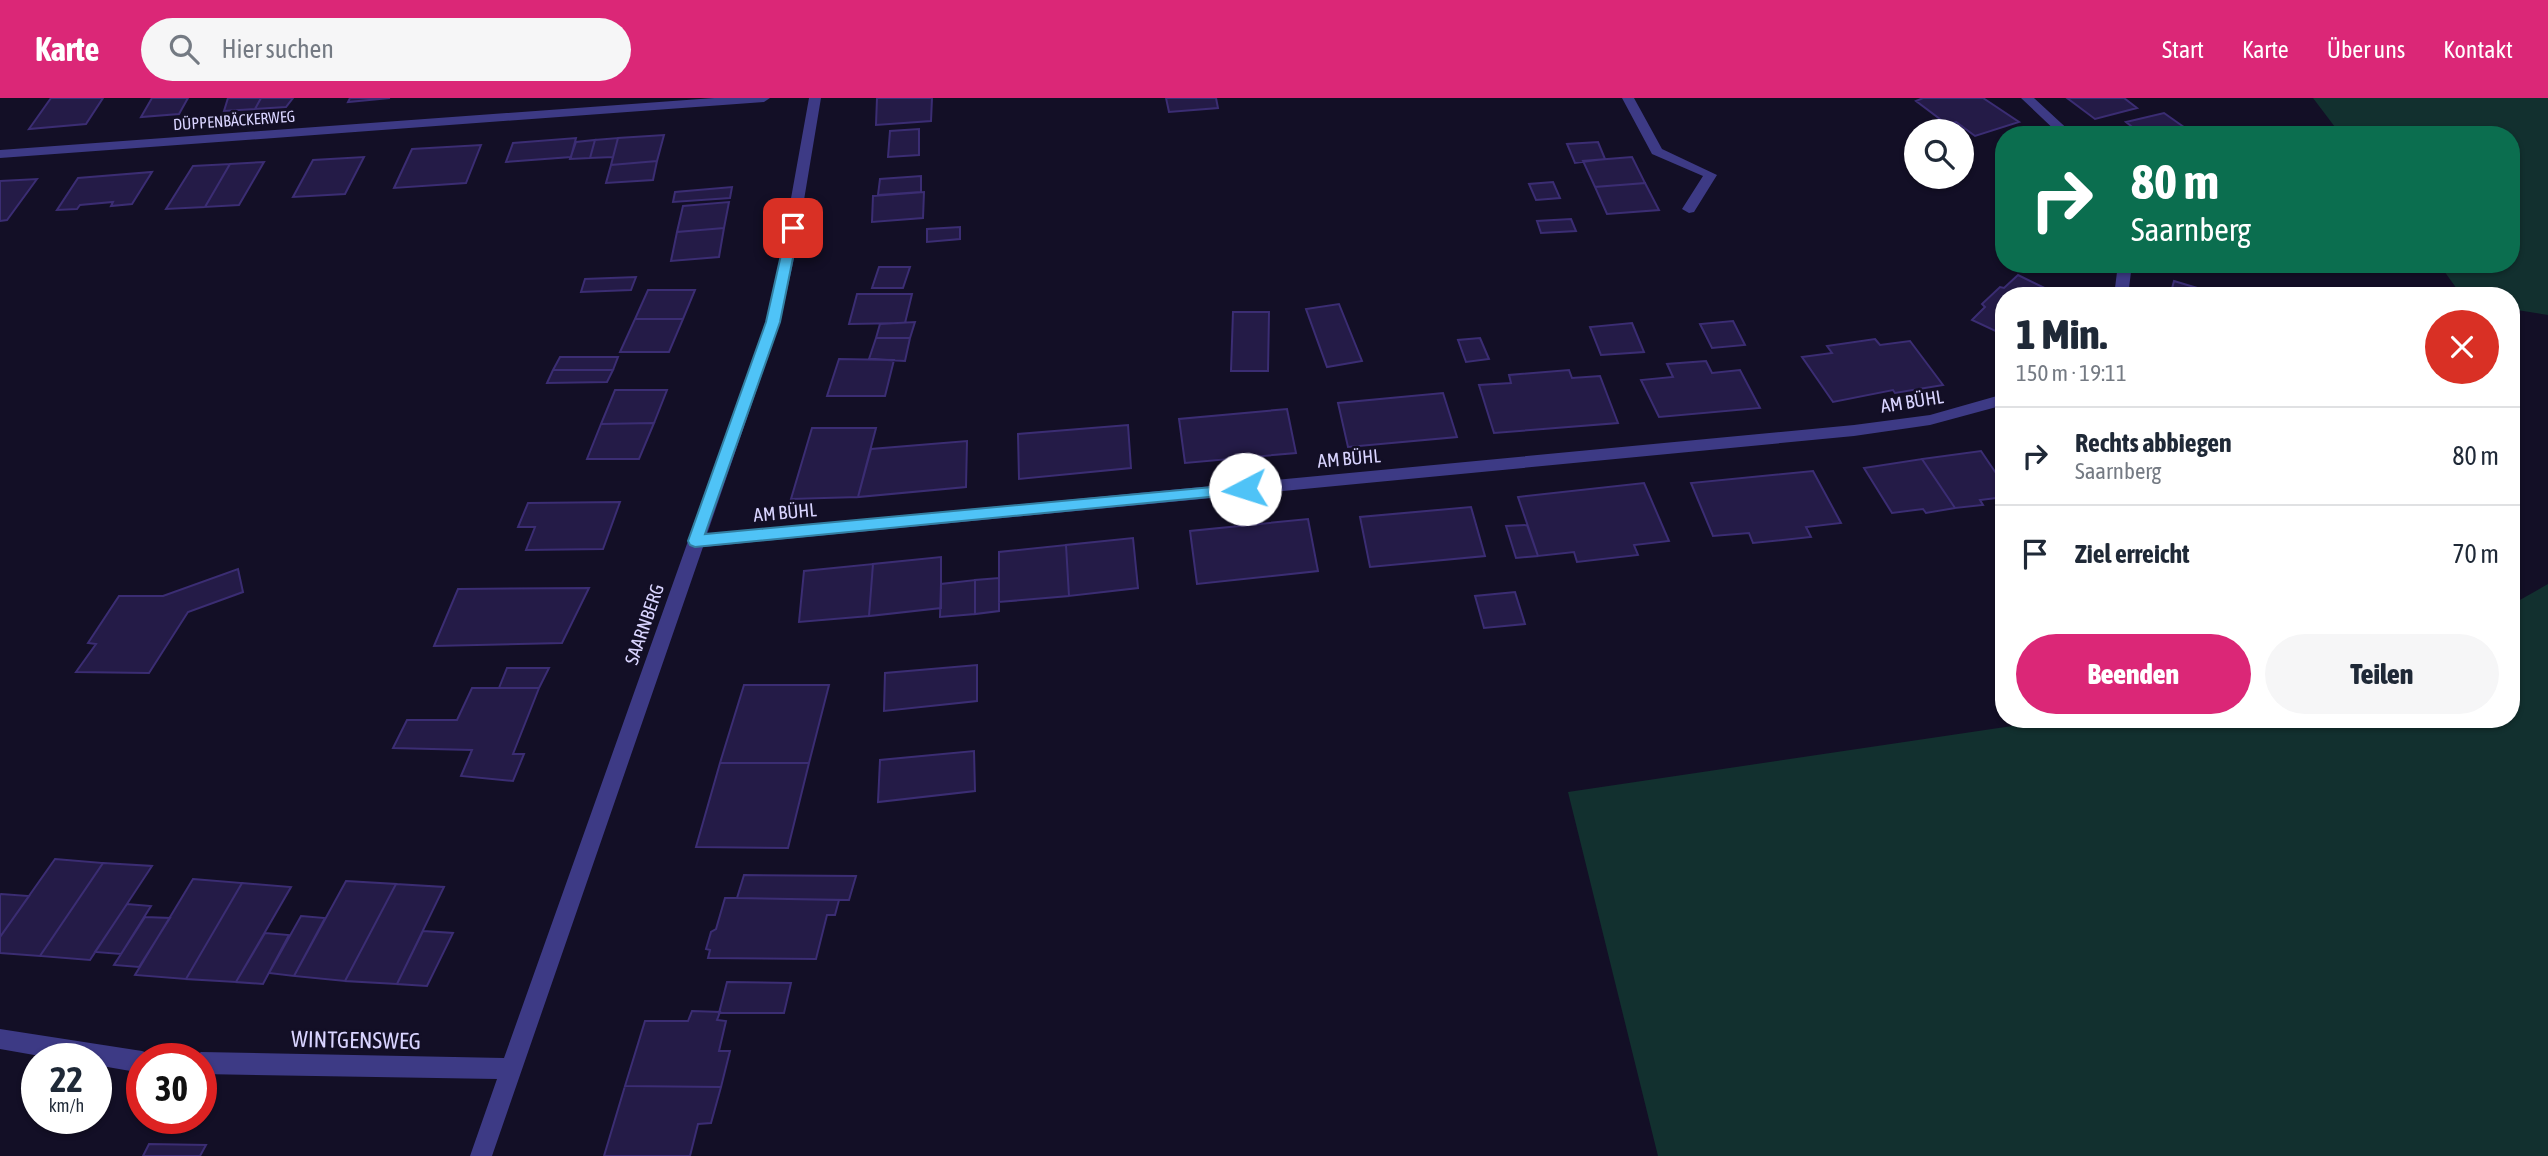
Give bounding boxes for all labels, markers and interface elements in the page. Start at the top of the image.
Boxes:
search box [141,18,631,81]
text: Karte [35,30,99,68]
icon: search [165,30,203,68]
text: Hier suchen [221,34,334,64]
text: Start [2162,36,2204,63]
text: Karte [2242,36,2289,63]
text: Über uns [2327,36,2405,63]
text: Kontakt [2443,36,2513,63]
street label: DÜPPENBÄCKERWEG [172,107,296,133]
map controls [1904,119,1974,189]
button: search [1904,119,1974,189]
text: 80 m [2131,153,2219,209]
icon: right [2016,154,2107,245]
pin [763,198,823,258]
icon: arrive [774,209,812,247]
text: Saarnberg [2131,211,2251,248]
text: 1 Min. [2016,310,2107,358]
button: close [2425,310,2499,384]
text: 150 m · 19:11 [2016,360,2127,386]
street label: AM BÜHL [1879,385,1946,417]
text: Rechts abbiegen [2075,428,2232,458]
icon: right [2016,437,2054,475]
text: 80 m [2452,441,2499,471]
street label: AM BÜHL [1317,444,1382,472]
position arrow [1208,452,1282,526]
text: Saarnberg [2075,458,2161,484]
street label: AM BÜHL [753,498,818,526]
icon: arrive [2016,535,2054,573]
text: Ziel erreicht [2075,539,2190,569]
text: 70 m [2452,539,2499,569]
street label: SAARNBERG [620,581,668,667]
button: Beenden [2016,634,2251,714]
button: Teilen [2265,634,2499,714]
street label: WINTGENSWEG [291,1026,421,1054]
speed limit sign: 30 [126,1043,217,1134]
text: 22 [50,1059,83,1099]
text: km/h [49,1095,84,1116]

